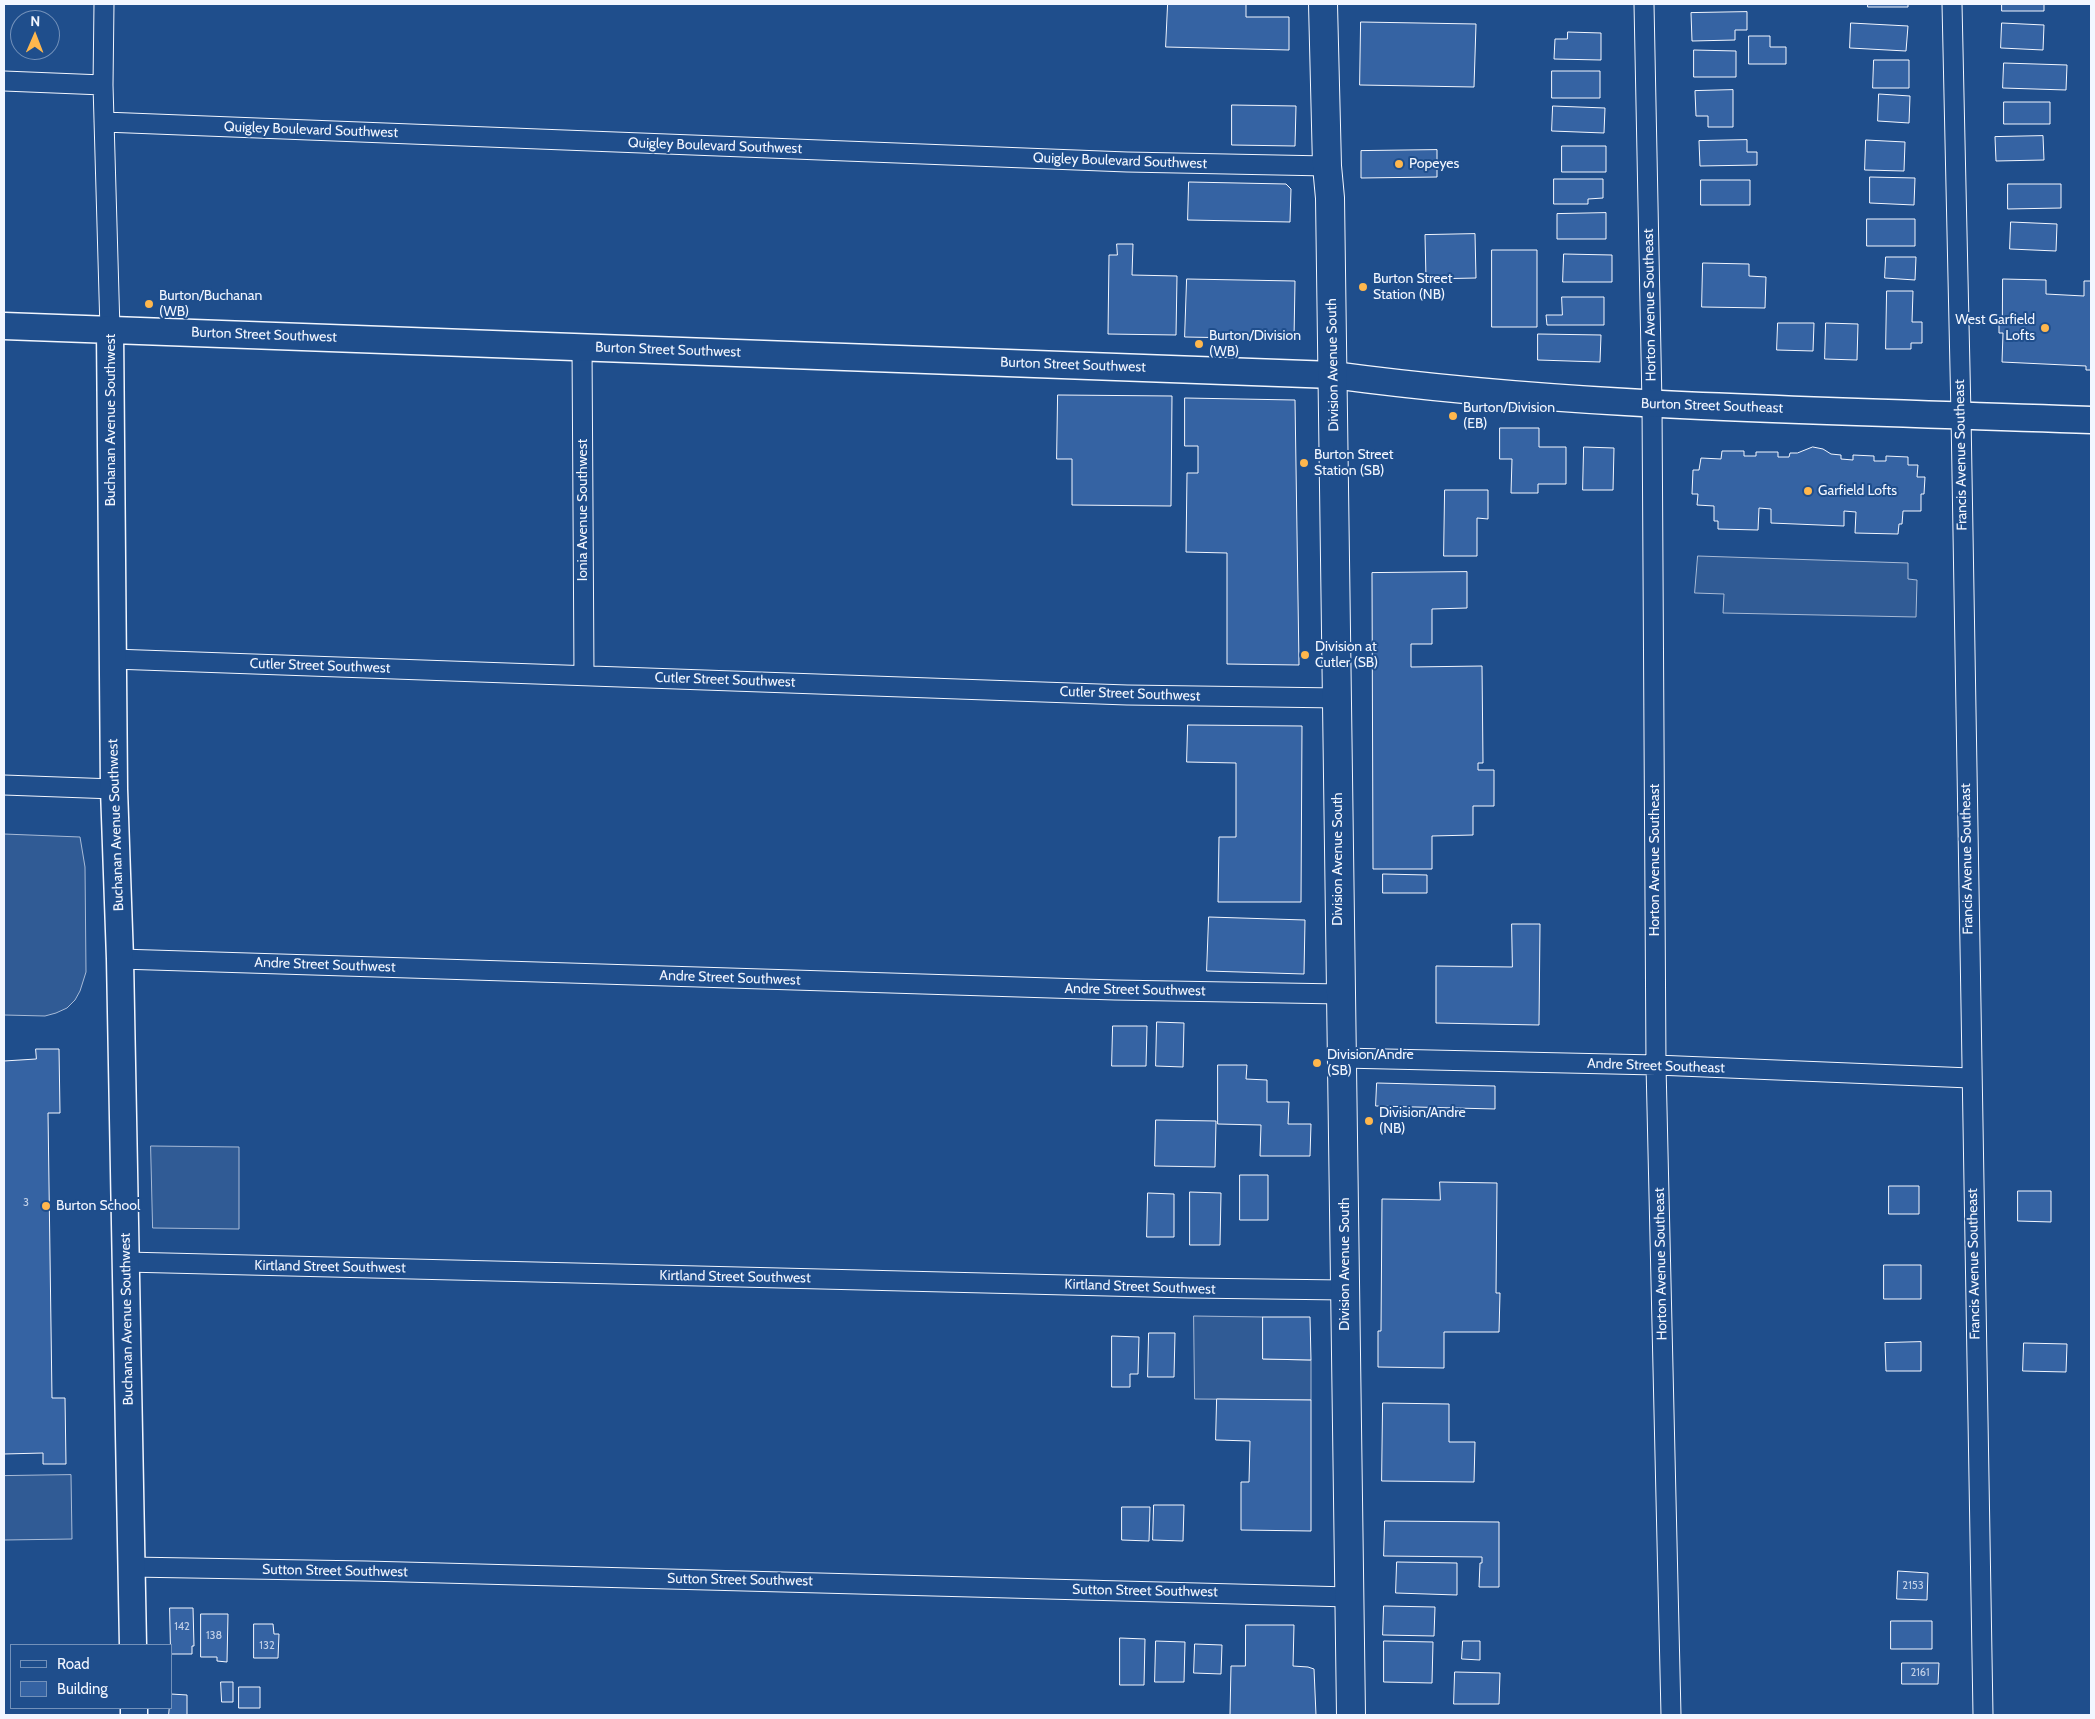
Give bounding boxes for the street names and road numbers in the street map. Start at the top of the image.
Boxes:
street label: Quigley Boulevard Southwest [224,119,398,141]
street label: Quigley Boulevard Southwest [628,135,802,157]
street label: Quigley Boulevard Southwest [1033,150,1207,172]
street label: Horton Avenue Southeast [1640,229,1660,381]
street label: Division Avenue South [1323,298,1343,432]
street label: Burton Street Southwest [191,324,337,346]
street label: Buchanan Avenue Southwest [103,334,119,506]
street label: Burton Street Southwest [595,339,741,361]
street label: Burton Street Southwest [1000,354,1146,376]
street label: Francis Avenue Southeast [1951,379,1971,531]
street label: Burton Street Southeast [1641,395,1783,417]
street label: Ionia Avenue Southwest [575,439,591,581]
street label: Cutler Street Southwest [249,655,391,677]
street label: Cutler Street Southwest [654,669,796,691]
street label: Cutler Street Southwest [1059,683,1201,705]
street label: Buchanan Avenue Southwest [105,738,127,912]
street label: Francis Avenue Southeast [1957,783,1977,935]
street label: Horton Avenue Southeast [1647,784,1663,936]
street label: Division Avenue South [1330,792,1346,926]
street label: Andre Street Southwest [254,954,396,976]
street label: Andre Street Southwest [659,967,801,989]
street label: Andre Street Southwest [1064,980,1206,1000]
street label: Andre Street Southeast [1587,1055,1725,1077]
street label: Horton Avenue Southeast [1651,1188,1671,1340]
street label: Francis Avenue Southeast [1964,1188,1984,1340]
street label: Division Avenue South [1337,1197,1353,1331]
street label: Buchanan Avenue Southwest [117,1233,137,1405]
street label: Kirtland Street Southwest [254,1257,406,1277]
street label: Kirtland Street Southwest [659,1267,811,1287]
street label: Kirtland Street Southwest [1064,1276,1216,1298]
street label: Sutton Street Southwest [262,1561,408,1581]
street label: Sutton Street Southwest [667,1570,813,1590]
street label: Sutton Street Southwest [1072,1581,1218,1601]

